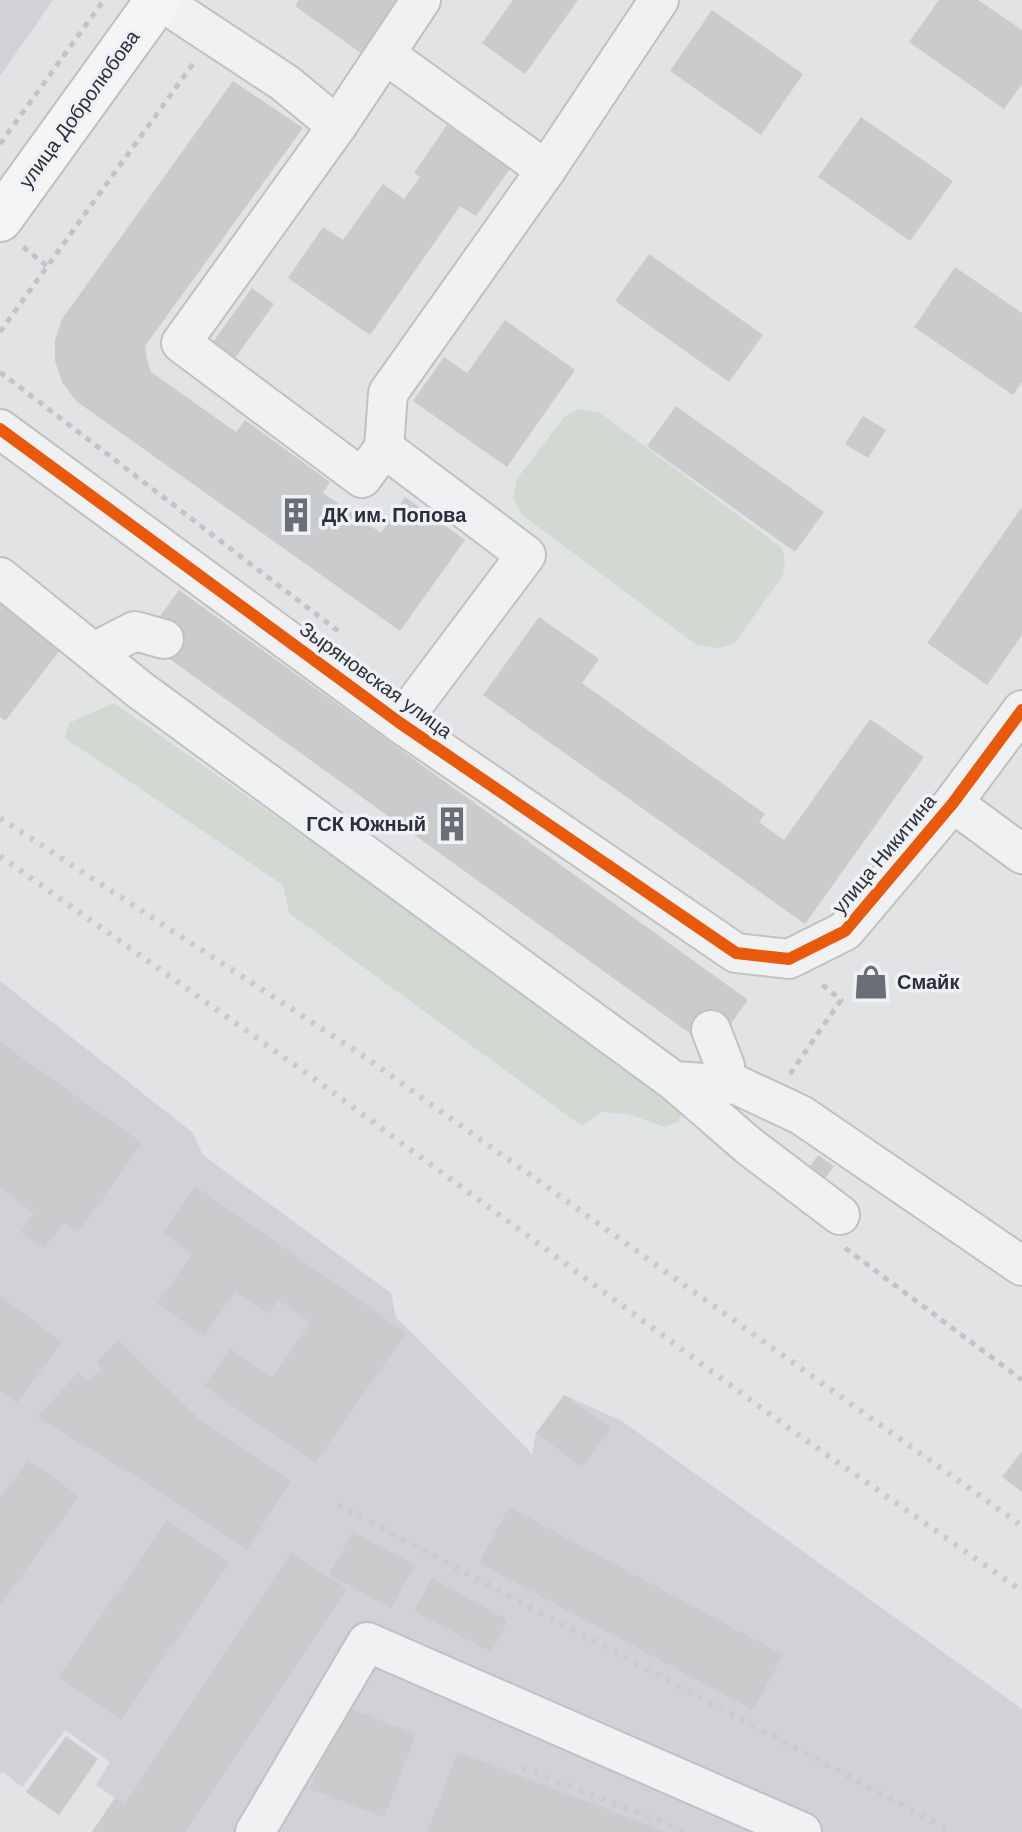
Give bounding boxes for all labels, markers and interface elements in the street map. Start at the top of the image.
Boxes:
street label: улица Добролюбова [14,25,144,192]
building icon: ДК им. Попова [277,496,315,534]
place label: ДК им. Попова [322,504,467,526]
street label: Зыряновская улица [296,617,457,743]
street label: улица Никитина [828,789,941,918]
building icon: ГСК Южный [433,805,471,843]
place label: ГСК Южный [306,813,426,835]
shop icon: Смайк [852,963,890,1001]
place label: Смайк [897,971,960,993]

